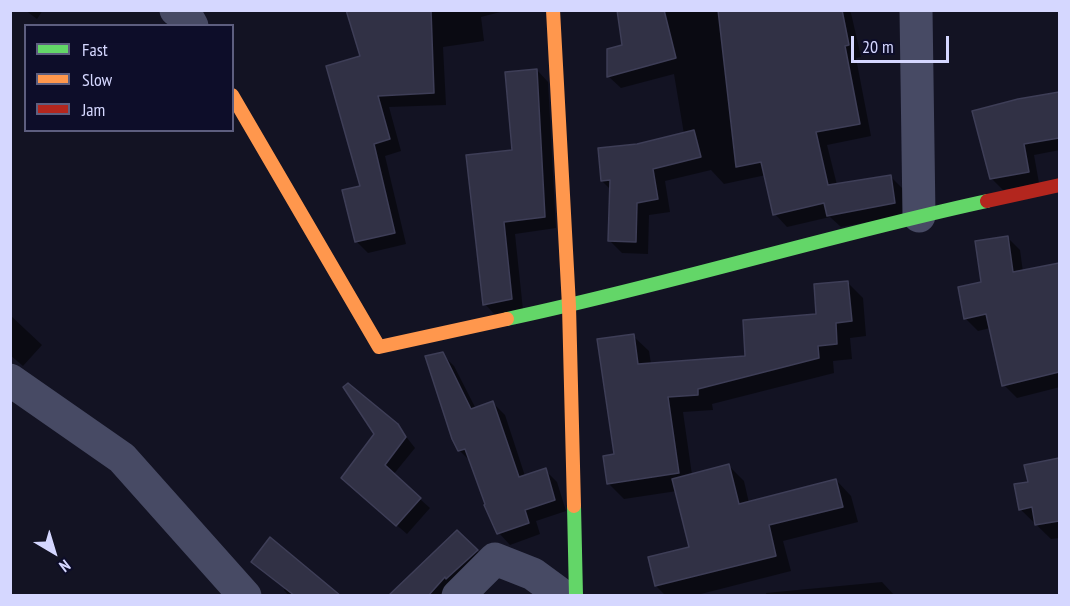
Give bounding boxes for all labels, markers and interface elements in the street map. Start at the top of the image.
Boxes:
legend [24,24,234,132]
scale bar [854,24,952,62]
text: 20 m [862,35,894,58]
text: Fast [82,38,108,61]
text: Slow [82,68,112,91]
text: Jam [82,98,105,121]
north arrow [24,522,84,582]
text: N [56,556,75,577]

